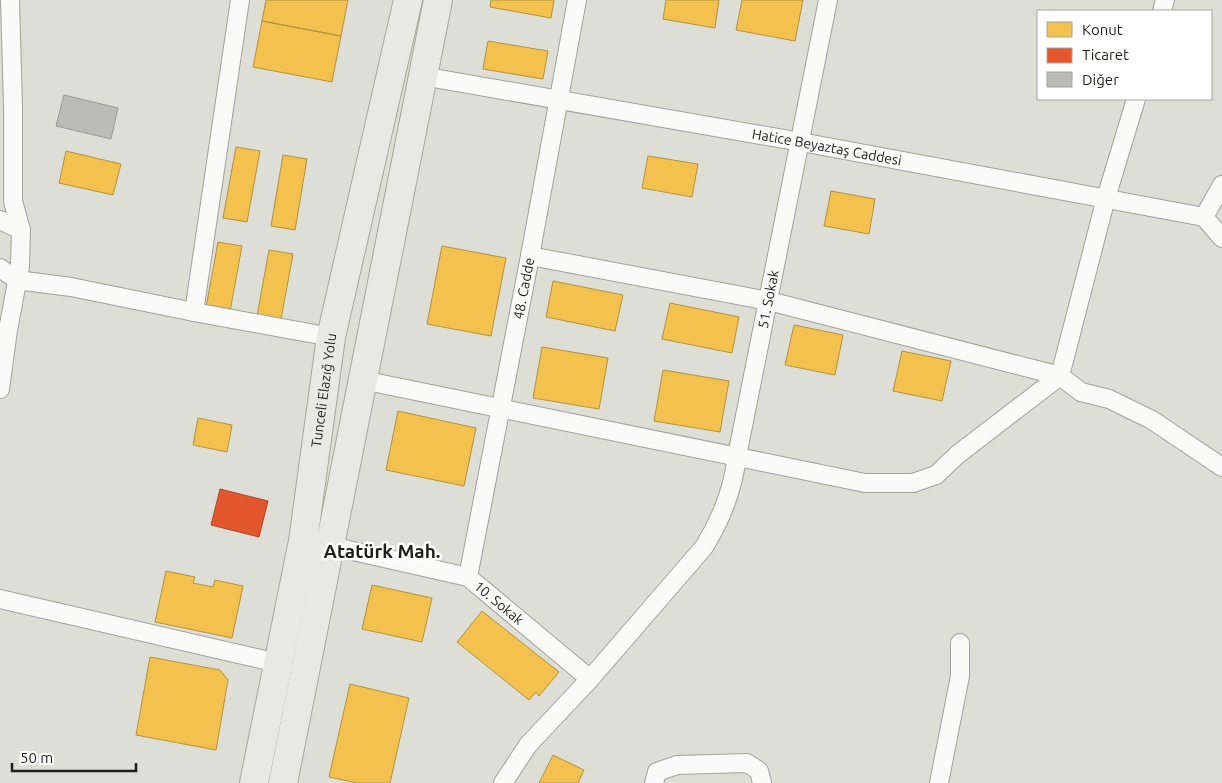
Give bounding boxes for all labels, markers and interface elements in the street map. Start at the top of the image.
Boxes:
legend [1037,10,1212,100]
text: Konut [1082,21,1123,38]
text: Ticaret [1082,46,1129,63]
text: Diğer [1082,71,1119,88]
street label: Hatice Beyaztaş Caddesi [751,126,903,169]
street label: 48. Cadde [510,256,538,321]
street label: 51. Sokak [755,268,782,330]
street label: Tunceli Elazığ Yolu [308,332,339,448]
district label: Atatürk Mah. [324,540,440,562]
street label: 10. Sokak [471,578,527,628]
scale bar [12,740,136,772]
text: 50 m [20,749,53,766]

